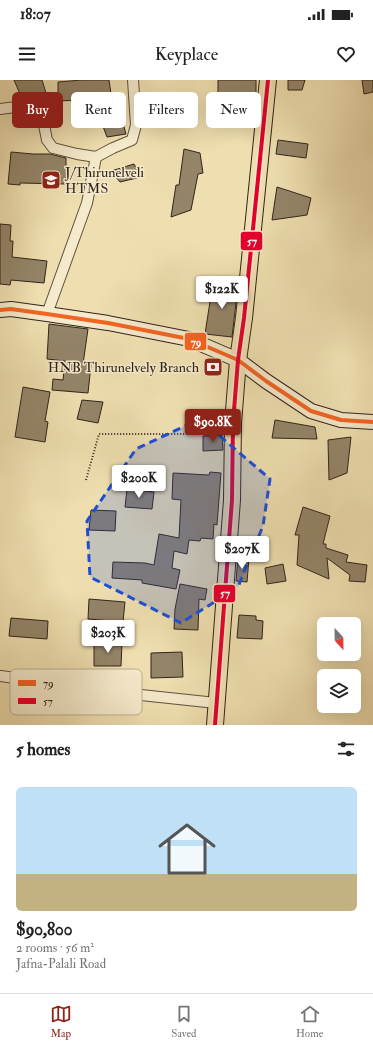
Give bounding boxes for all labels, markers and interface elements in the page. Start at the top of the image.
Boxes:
text: 18:07 [20,5,51,24]
icon: menu [16,43,38,65]
text: Keyplace [155,43,218,66]
icon: heart [335,43,357,65]
chip: Buy [12,92,63,128]
chip: Rent [71,92,126,128]
chip: Filters [134,92,198,128]
chip: New [206,92,261,128]
place label: J/Thirunelveli HTMS [64,164,144,197]
school or university icon: J/Thirunelveli HTMS [40,169,62,191]
line badge: 57 [240,231,263,251]
text: 57 [247,235,258,248]
pin: $122K [194,276,250,310]
text: $122K [205,281,239,297]
line badge: 79 [184,332,207,351]
text: 79 [191,336,202,349]
bank icon: HNB Thirunelvely Branch [202,356,224,378]
place label: HNB Thirunelvely Branch [48,359,200,377]
pin: $90.8K [180,409,246,443]
text: $90.8K [194,414,232,430]
pin: $200K [111,465,167,499]
text: $200K [121,470,157,486]
pin: $207K [214,536,270,570]
text: $207K [224,541,260,557]
line badge: 57 [213,584,236,603]
text: 57 [220,587,231,600]
north arrow [317,617,361,661]
map controls [317,617,361,713]
pin: $203K [80,620,136,654]
text: $203K [91,625,125,641]
legend [10,669,142,715]
button: layers [317,669,361,713]
text: 79 [43,677,54,690]
text: 57 [43,695,53,708]
icon: filters [335,738,357,760]
text: 5 homes [16,739,70,760]
icon: home [151,813,223,885]
text: $90,800 [16,919,73,940]
text: 2 rooms · 56 m² [16,940,94,956]
text: Jafna-Palali Road [16,956,106,972]
tab: Map [50,1003,72,1040]
tab: Saved [171,1003,196,1040]
tab: Home [296,1003,323,1040]

